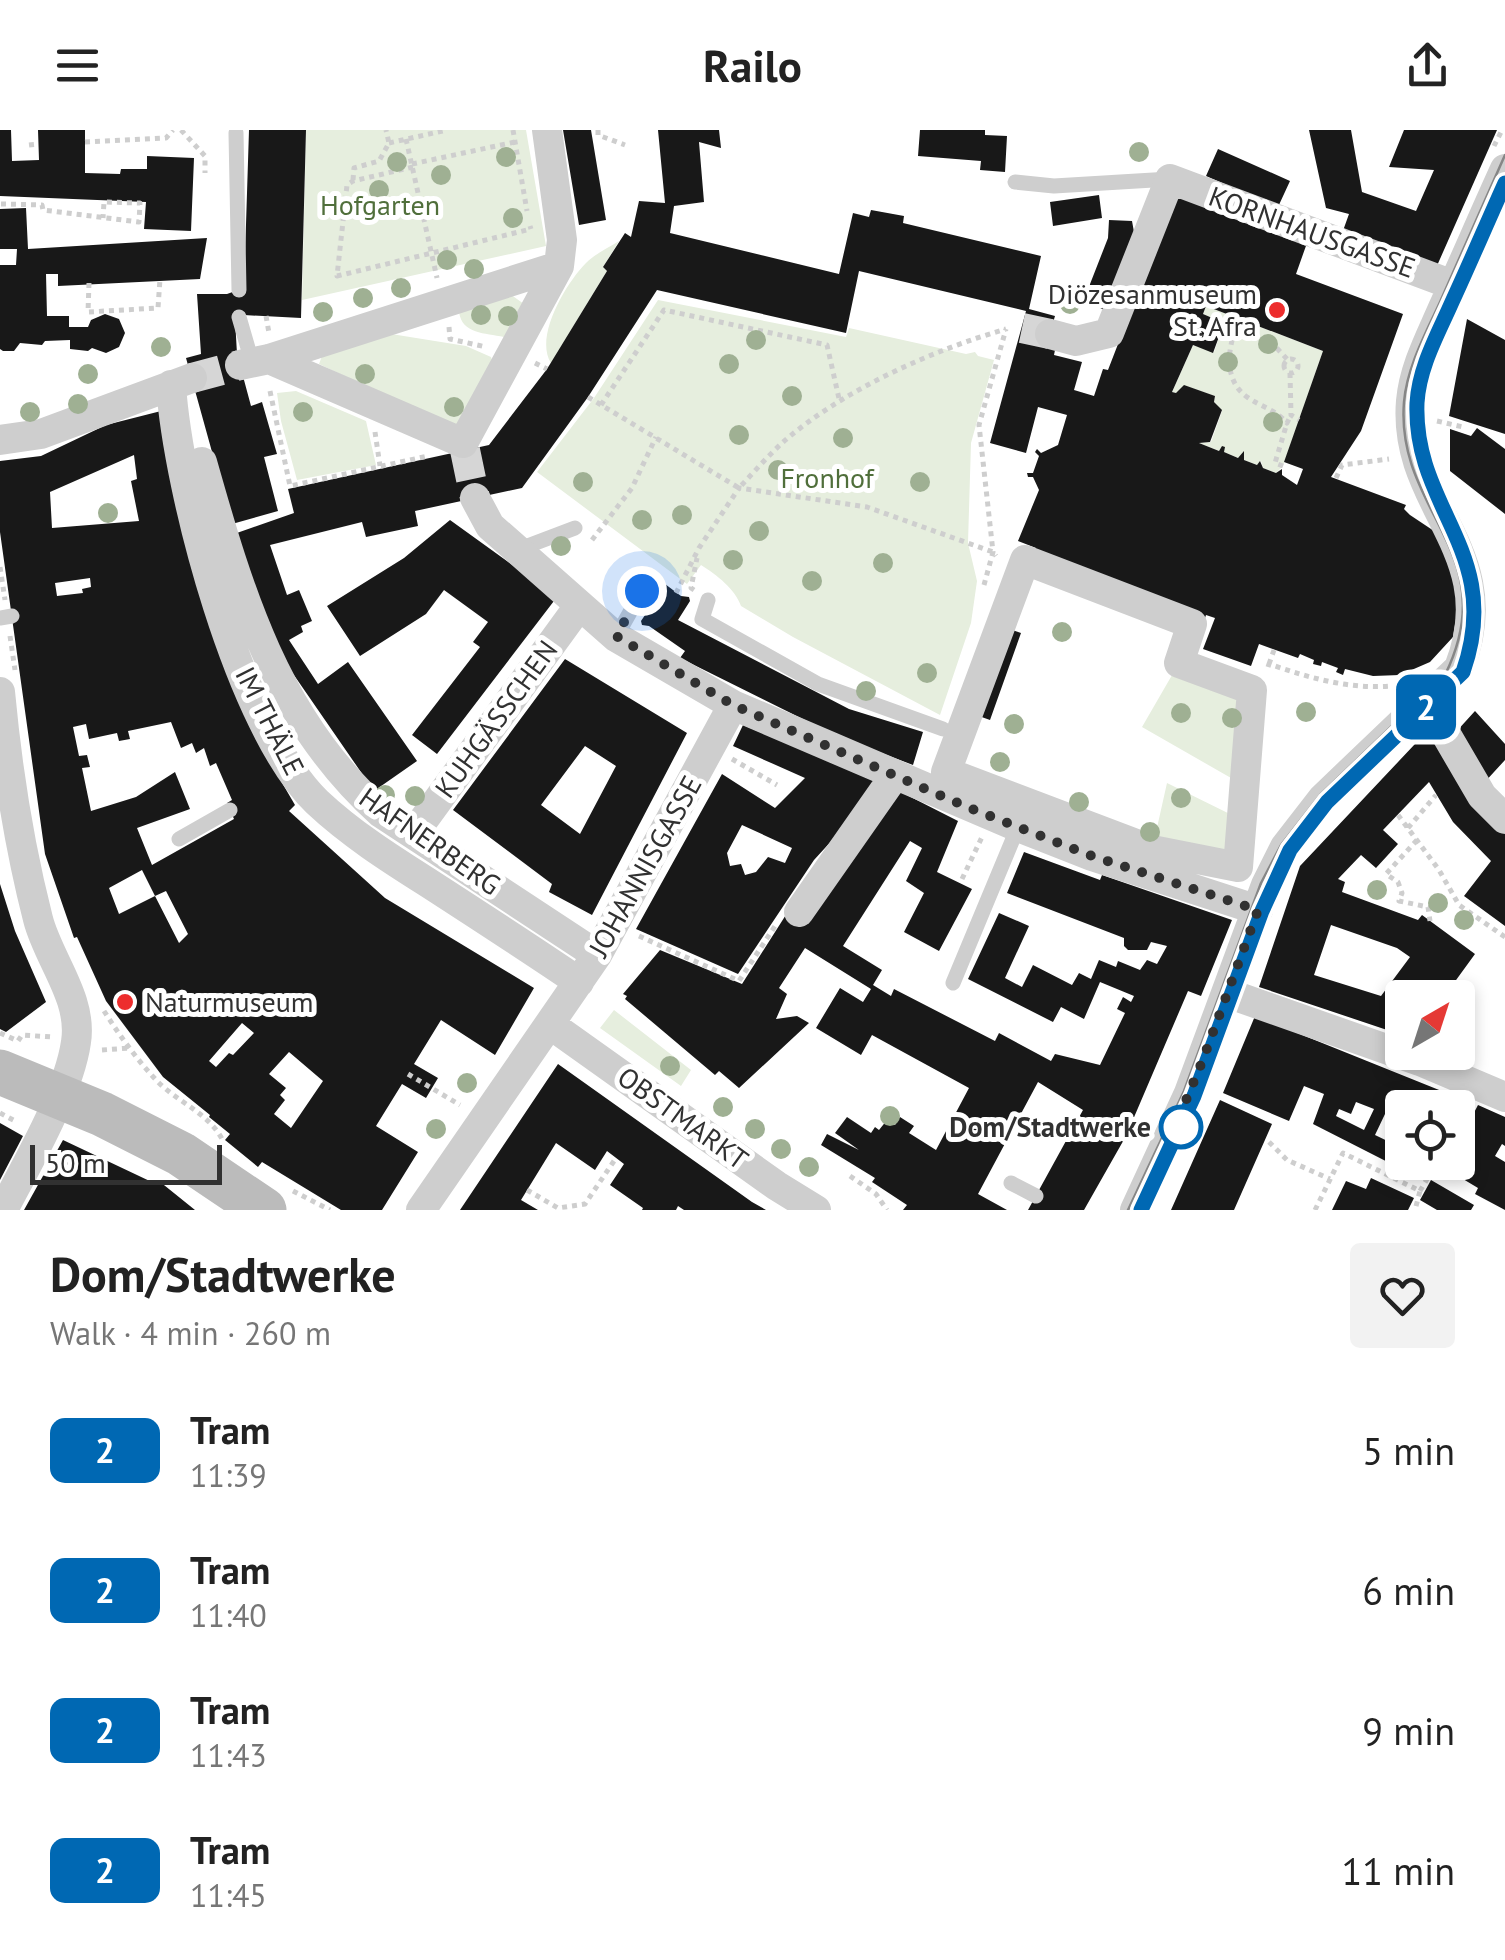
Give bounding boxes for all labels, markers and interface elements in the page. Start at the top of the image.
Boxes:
text: Railo [703,36,802,94]
icon: menu [50,38,105,93]
icon: share [1400,38,1455,93]
street label: KORNHAUSGASSE [1204,177,1420,286]
park label: Hofgarten [320,186,440,223]
place label: Diözesanmuseum St. Afra [1048,275,1257,344]
marker: Diözesanmuseum St. Afra [1266,299,1288,321]
park label: Fronhof [780,459,875,496]
your location [617,566,667,616]
street label: KUHGÄSSCHEN [426,633,565,805]
street label: IM THÄLE [227,660,314,781]
line badge: 2 [1394,674,1458,740]
text: 2 [1416,684,1436,730]
street label: JOHANNISGASSE [579,769,710,964]
street label: HAFNERBERG [352,778,508,903]
north arrow [1385,980,1475,1070]
map controls [1385,980,1475,1180]
place label: Naturmuseum [145,983,314,1020]
marker: Naturmuseum [114,991,136,1013]
street label: OBSTMARKT [611,1058,756,1178]
button: locate [1385,1090,1475,1180]
marker: Dom/Stadtwerke [1160,1106,1202,1148]
place label: Dom/Stadtwerke [949,1108,1151,1145]
scale bar [30,1140,222,1184]
text: 50 m [45,1144,106,1181]
text: Dom/Stadtwerke [50,1243,396,1305]
button: heart [1350,1243,1455,1348]
text: Walk · 4 min · 260 m [50,1312,331,1354]
text: Tram [190,1405,270,1454]
text: 5 min [1362,1426,1455,1475]
text: 2 [95,1427,115,1473]
text: 11:39 [190,1454,267,1496]
text: Tram [190,1545,270,1594]
text: 6 min [1362,1566,1455,1615]
text: 2 [95,1567,115,1613]
text: 11:40 [190,1594,267,1636]
text: Tram [190,1685,270,1734]
text: 9 min [1362,1706,1455,1755]
text: 2 [95,1707,115,1753]
text: 11:43 [190,1734,267,1776]
text: Tram [190,1825,270,1874]
text: 11 min [1342,1846,1455,1895]
text: 2 [95,1847,115,1893]
text: 11:45 [190,1874,267,1916]

